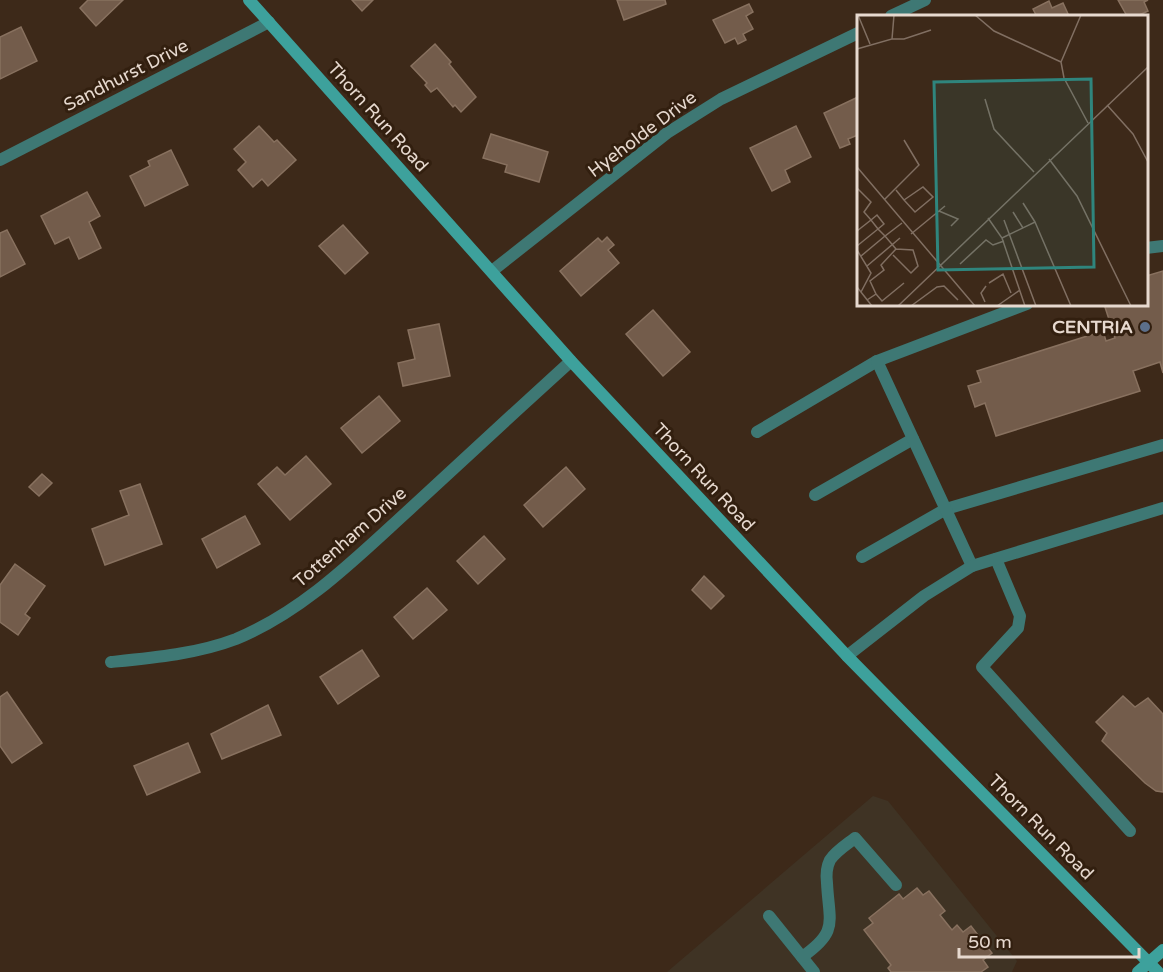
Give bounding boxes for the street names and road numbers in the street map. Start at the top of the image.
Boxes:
street label: Sandhurst Drive [60,34,192,116]
street label: Thorn Run Road [323,58,433,176]
street label: Hyeholde Drive [583,86,701,182]
street label: Thorn Run Road [648,418,760,536]
street label: Tottenham Drive [289,482,411,592]
street label: Thorn Run Road [984,770,1098,884]

